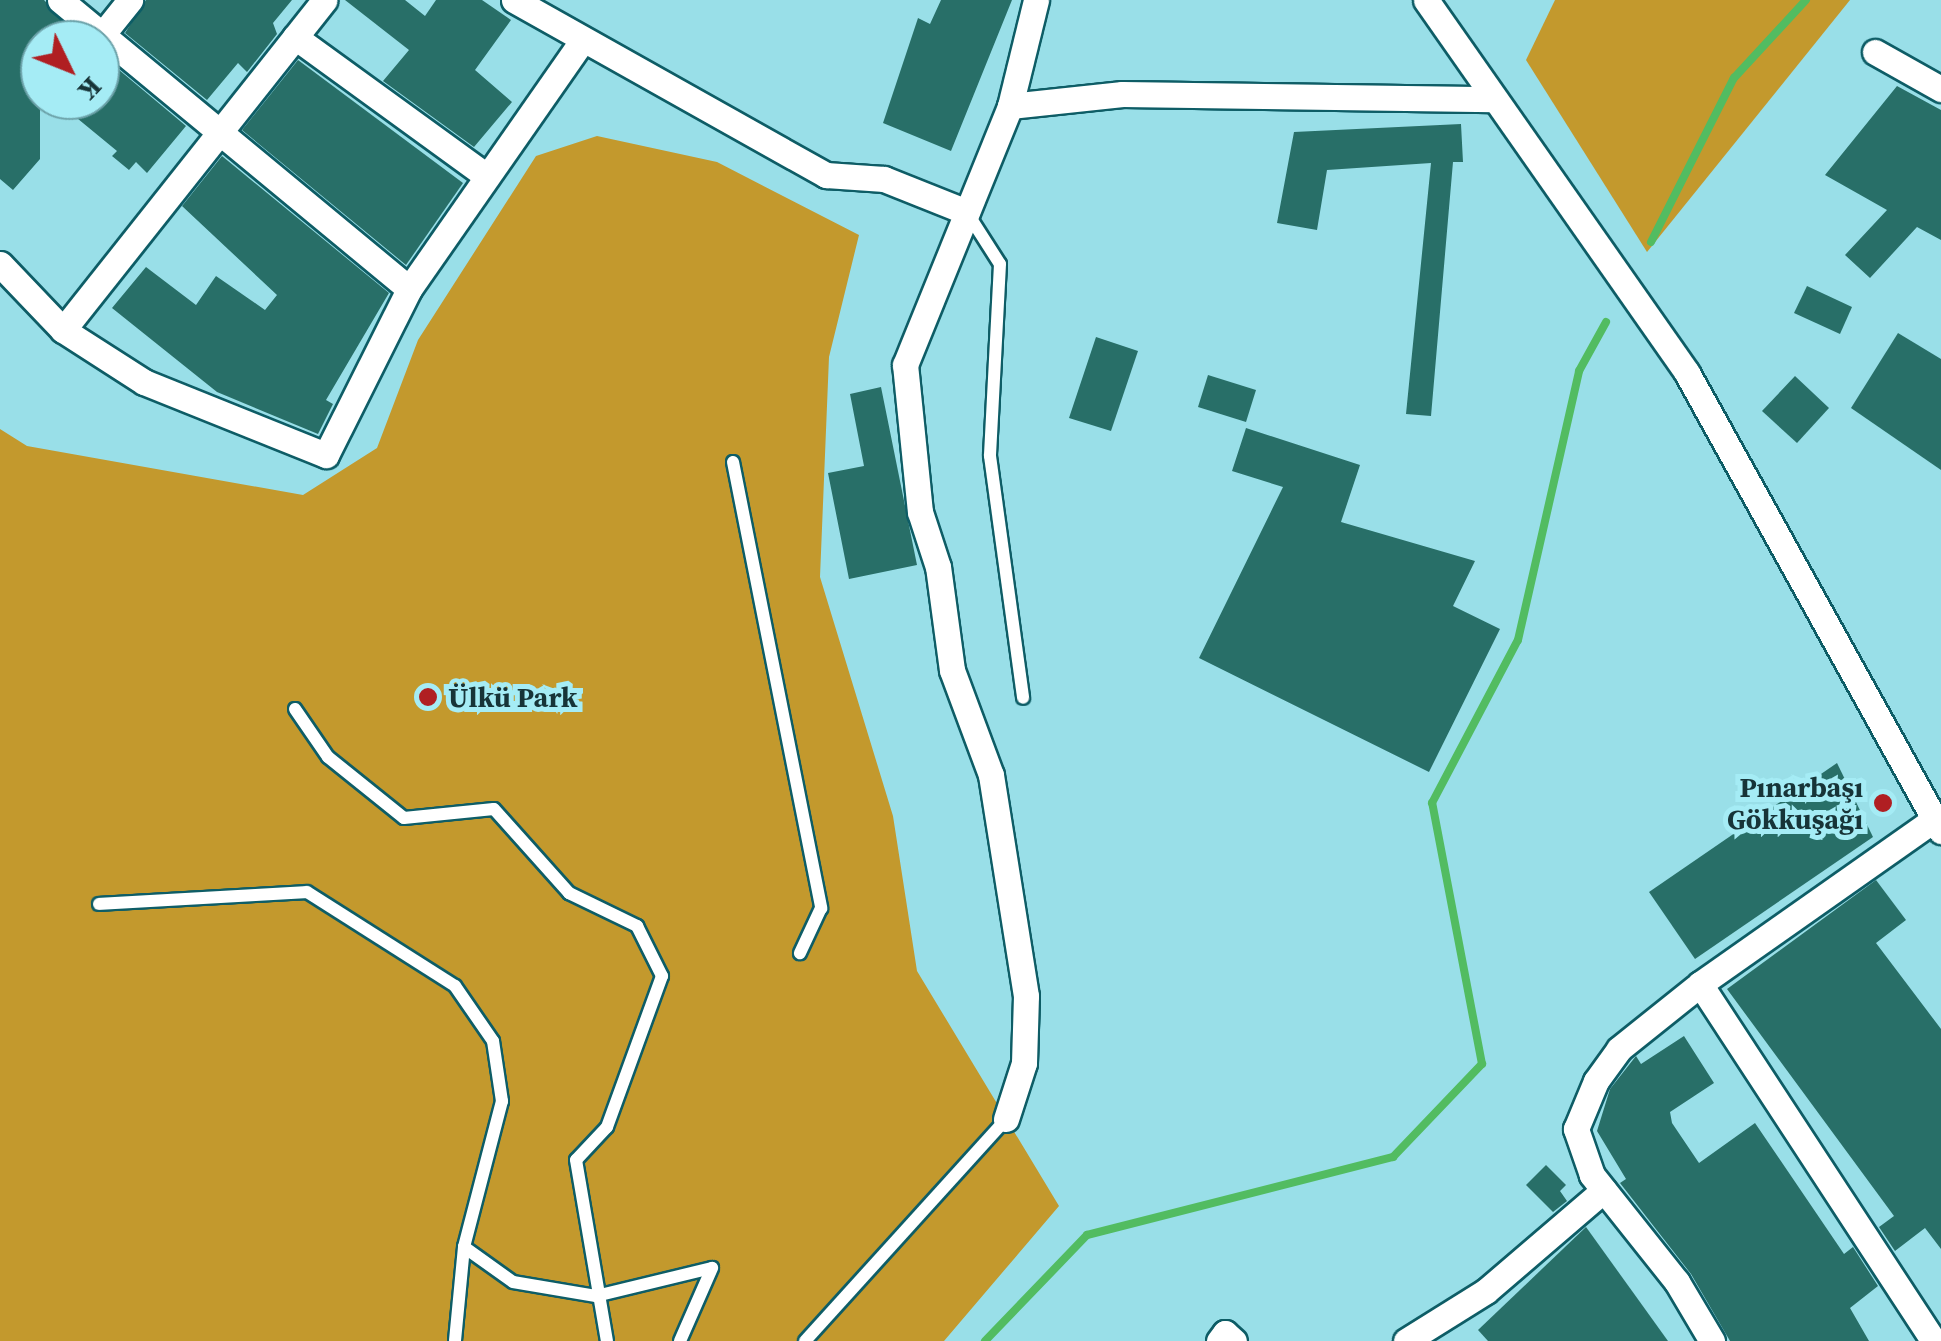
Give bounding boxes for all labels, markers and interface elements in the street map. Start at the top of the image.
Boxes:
north arrow [20,20,120,120]
text: K [70,69,111,109]
place label: Ülkü Park [448,680,577,714]
marker: Ülkü Park [417,686,439,708]
place label: Pınarbaşı Gökkuşağı [1727,770,1863,836]
marker: Pınarbaşı Gökkuşağı [1872,792,1894,814]

